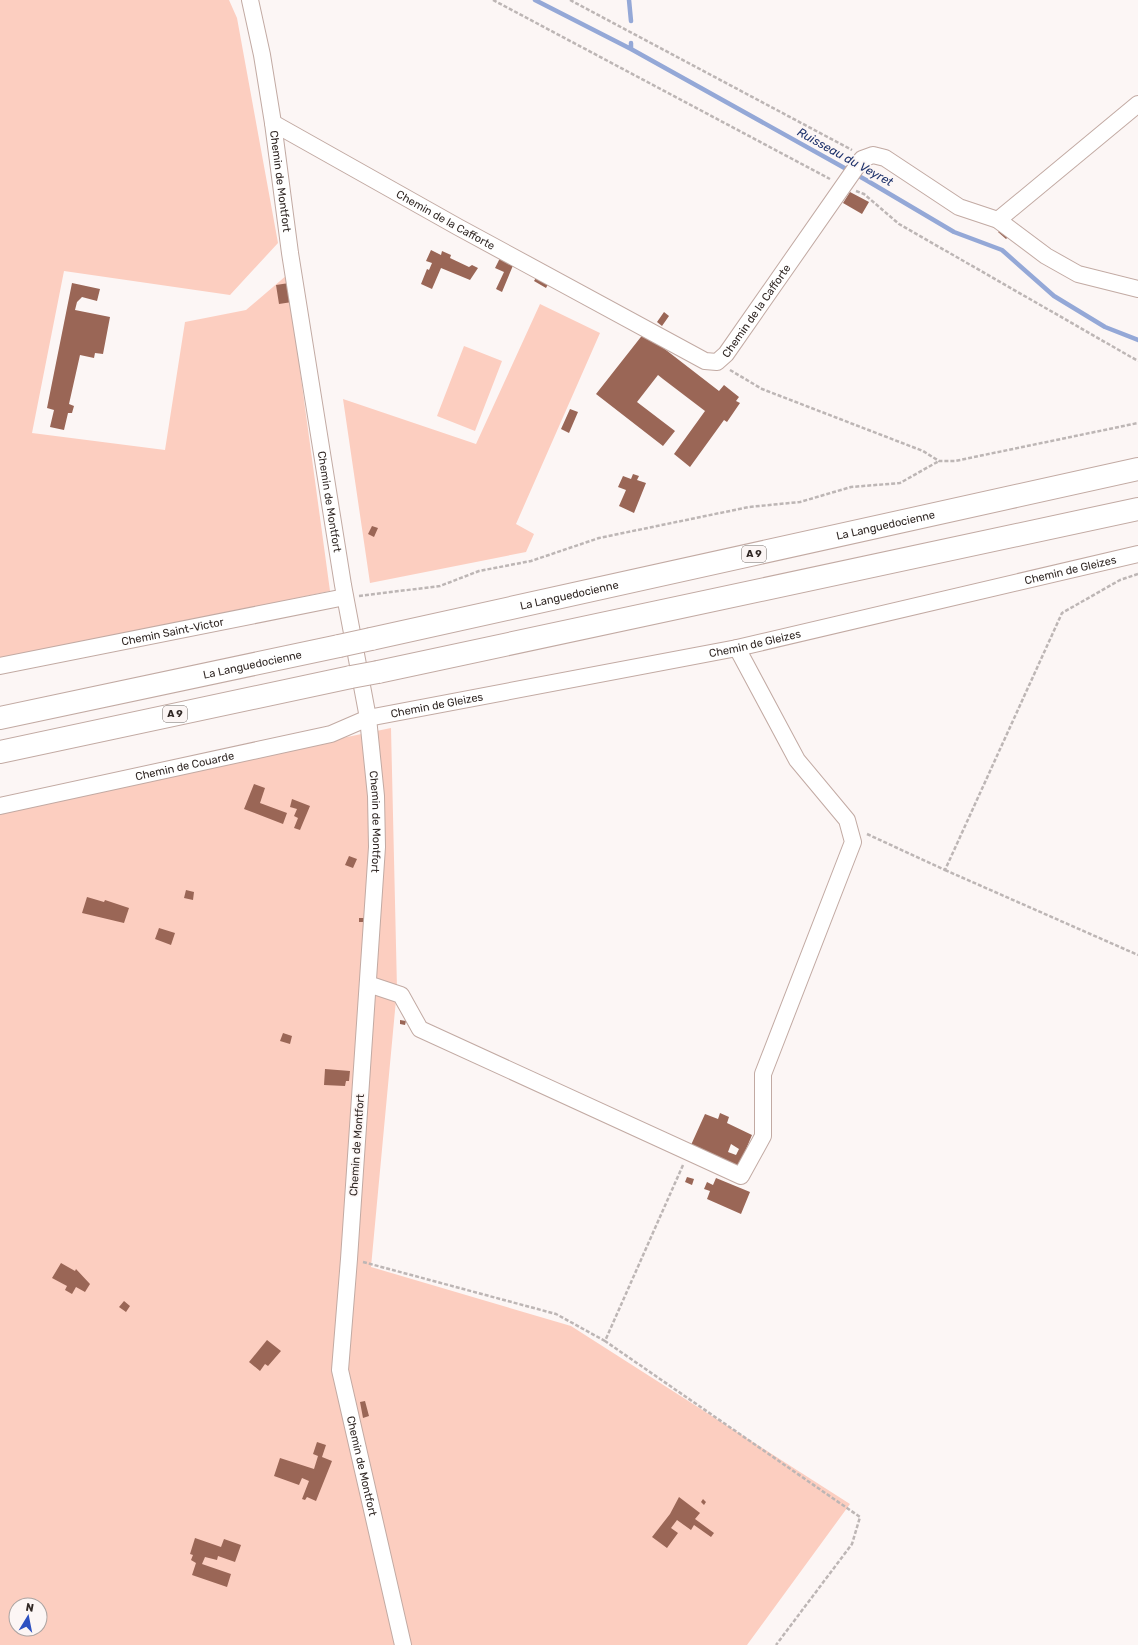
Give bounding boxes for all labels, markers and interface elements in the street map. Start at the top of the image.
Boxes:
water label: Ruisseau du Veyret [795,125,896,189]
street label: Chemin de Montfort [268,130,294,234]
street label: Chemin de la Cafforte [394,187,497,252]
street label: Chemin de la Cafforte [719,262,793,360]
street label: Chemin de Montfort [315,450,344,554]
street label: La Languedocienne [835,508,936,542]
road number: A 9 [742,546,766,562]
street label: Chemin de Gleizes [1023,553,1118,587]
street label: La Languedocienne [519,578,620,612]
street label: Chemin Saint-Victor [120,615,226,648]
street label: Chemin de Gleizes [708,627,802,660]
street label: La Languedocienne [202,648,303,681]
street label: Chemin de Gleizes [389,690,484,720]
road number: A 9 [163,706,187,722]
street label: Chemin de Couarde [134,749,235,783]
street label: Chemin de Montfort [367,770,384,874]
street label: Chemin de Montfort [347,1093,367,1196]
street label: Chemin de Montfort [344,1415,380,1518]
north arrow [8,1597,48,1637]
text: N [25,1601,35,1615]

